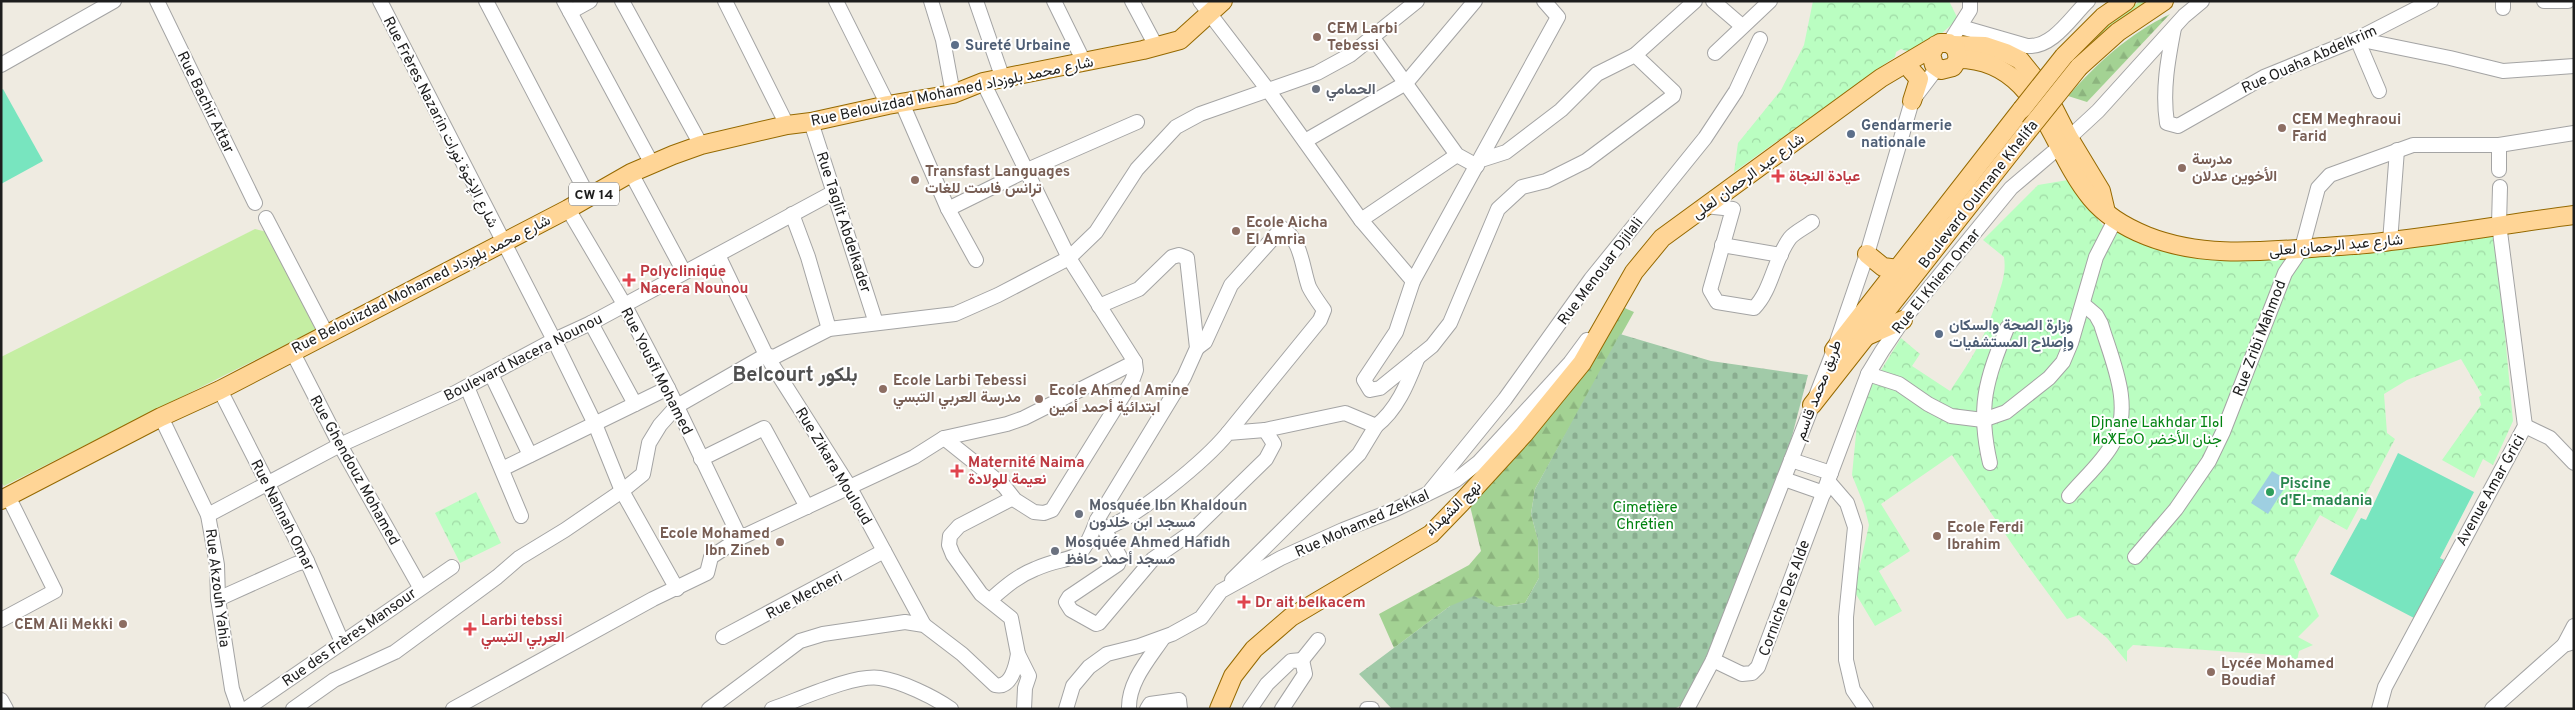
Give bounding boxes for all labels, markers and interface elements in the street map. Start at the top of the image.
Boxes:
street label: Rue Frères Nazarin شارع الإخوة نورات [378,14,501,232]
place label: CEM Larbi Tebessi [1327,20,1398,56]
street label: Rue Ouaha Abdelkrim [2239,22,2380,99]
marker: CEM Larbi Tebessi [1311,31,1323,43]
place label: Sureté Urbaine [965,37,1071,56]
marker: Sureté Urbaine [949,39,961,51]
street label: Rue Bachir Attar [172,49,238,157]
street label: Rue Belouizdad Mohamed شارع محمد بلوزداد [809,53,1095,132]
place label: الحمامي [1326,81,1376,102]
marker: الحمامي [1310,83,1322,95]
place label: CEM Meghraoui Farid [2292,111,2401,147]
place label: Gendarmerie nationale [1861,117,1952,153]
street label: Boulevard Oulmane Khelifa [1915,117,2043,273]
marker: CEM Meghraoui Farid [2276,122,2288,134]
marker: Gendarmerie nationale [1845,128,1857,140]
street label: شارع عبد الرحمان لعلى [1689,130,1809,224]
street label: Rue Taglit Abdelkader [811,149,874,296]
place label: مدرسة الأخوين عدلان [2192,151,2277,187]
marker: مدرسة الأخوين عدلان [2176,162,2188,174]
place label: Transfast Languages ترانس فاست للغات [925,163,1070,199]
place label: عيادة النجاة [1789,168,1860,187]
marker: عيادة النجاة [1771,169,1785,183]
marker: Transfast Languages ترانس فاست للغات [909,174,921,186]
road number: CW 14 [569,182,619,205]
street label: Rue Belouizdad Mohamed شارع محمد بلوزداد [289,211,555,359]
place label: Ecole Aicha El Amria [1246,214,1328,250]
street label: Rue Menouar Djilali [1554,214,1648,330]
marker: Ecole Aicha El Amria [1230,225,1242,237]
street label: Rue El Khiem Omar [1889,225,1986,339]
street label: شارع عبد الرحمان لعلى [2268,231,2404,262]
place label: Polyclinique Nacera Nounou [640,263,748,299]
marker: Polyclinique Nacera Nounou [622,273,636,287]
street label: Rue Zribi Mahmod [2230,278,2291,399]
street label: Rue Yousfi Mohamed [615,305,696,438]
street label: Boulevard Nacera Nounou [441,310,606,407]
place label: وزارة الصحة والسكان وإصلاح المستشفيات [1949,317,2074,353]
marker: وزارة الصحة والسكان وإصلاح المستشفيات [1933,328,1945,340]
street label: طريق محمد قاسم [1792,338,1847,443]
district label: Belcourt بلكور [732,363,858,389]
place label: Ecole Larbi Tebessi مدرسة العربي التبسي [893,372,1027,410]
place label: Ecole Ahmed Amine ابتدائية أحمد أمين [1049,382,1189,418]
marker: Ecole Larbi Tebessi مدرسة العربي التبسي [877,383,889,395]
street label: Rue Ghendouz Mohamed [304,392,403,549]
marker: Ecole Ahmed Amine ابتدائية أحمد أمين [1033,393,1045,405]
street label: Rue Zikara Mouloud [790,404,875,529]
park label: Djnane Lakhdar ⵊⵏⴰⵏ ⵍⴰⵅⴹⴰⵔ جنان الأخضر [2090,414,2224,450]
street label: Avenue Amar Grici [2453,432,2530,550]
place label: Maternité Naima نعيمة للولادة [968,454,1085,490]
street label: Rue Nahnah Omar [245,457,318,575]
marker: Maternité Naima نعيمة للولادة [950,464,964,478]
place label: Piscine d'El-madania [2280,475,2372,511]
street label: نهج الشهداء [1422,478,1486,541]
street label: Rue Mohamed Zekkal [1293,486,1433,563]
marker: Piscine d'El-madania [2264,486,2276,498]
place label: Mosquée Ibn Khaldoun مسجد ابن خلدون [1089,497,1247,533]
park label: Cimetière Chrétien [1612,499,1678,535]
marker: Mosquée Ibn Khaldoun مسجد ابن خلدون [1073,508,1085,520]
place label: Ecole Ferdi Ibrahim [1947,519,2024,555]
place label: Ecole Mohamed Ibn Zineb [660,525,770,561]
street label: Rue Akzouh Yahia [200,528,233,649]
marker: Ecole Ferdi Ibrahim [1931,530,1943,542]
place label: Mosquée Ahmed Hafidh مسجد أحمد حافظ [1065,534,1230,570]
marker: Ecole Mohamed Ibn Zineb [774,536,786,548]
street label: Corniche Des Alde [1756,538,1815,659]
marker: Mosquée Ahmed Hafidh مسجد أحمد حافظ [1049,545,1061,557]
street label: Rue Mecheri [763,568,846,624]
street label: Rue des Frères Mansour [279,585,421,692]
place label: Dr ait belkacem [1255,594,1366,613]
marker: Dr ait belkacem [1237,595,1251,609]
place label: Larbi tebssi العربي التبسي [481,612,565,650]
place label: CEM Ali Mekki [14,616,113,635]
marker: CEM Ali Mekki [117,618,129,630]
marker: Larbi tebssi العربي التبسي [463,622,477,636]
place label: Lycée Mohamed Boudiaf [2221,655,2334,691]
marker: Lycée Mohamed Boudiaf [2205,666,2217,678]

